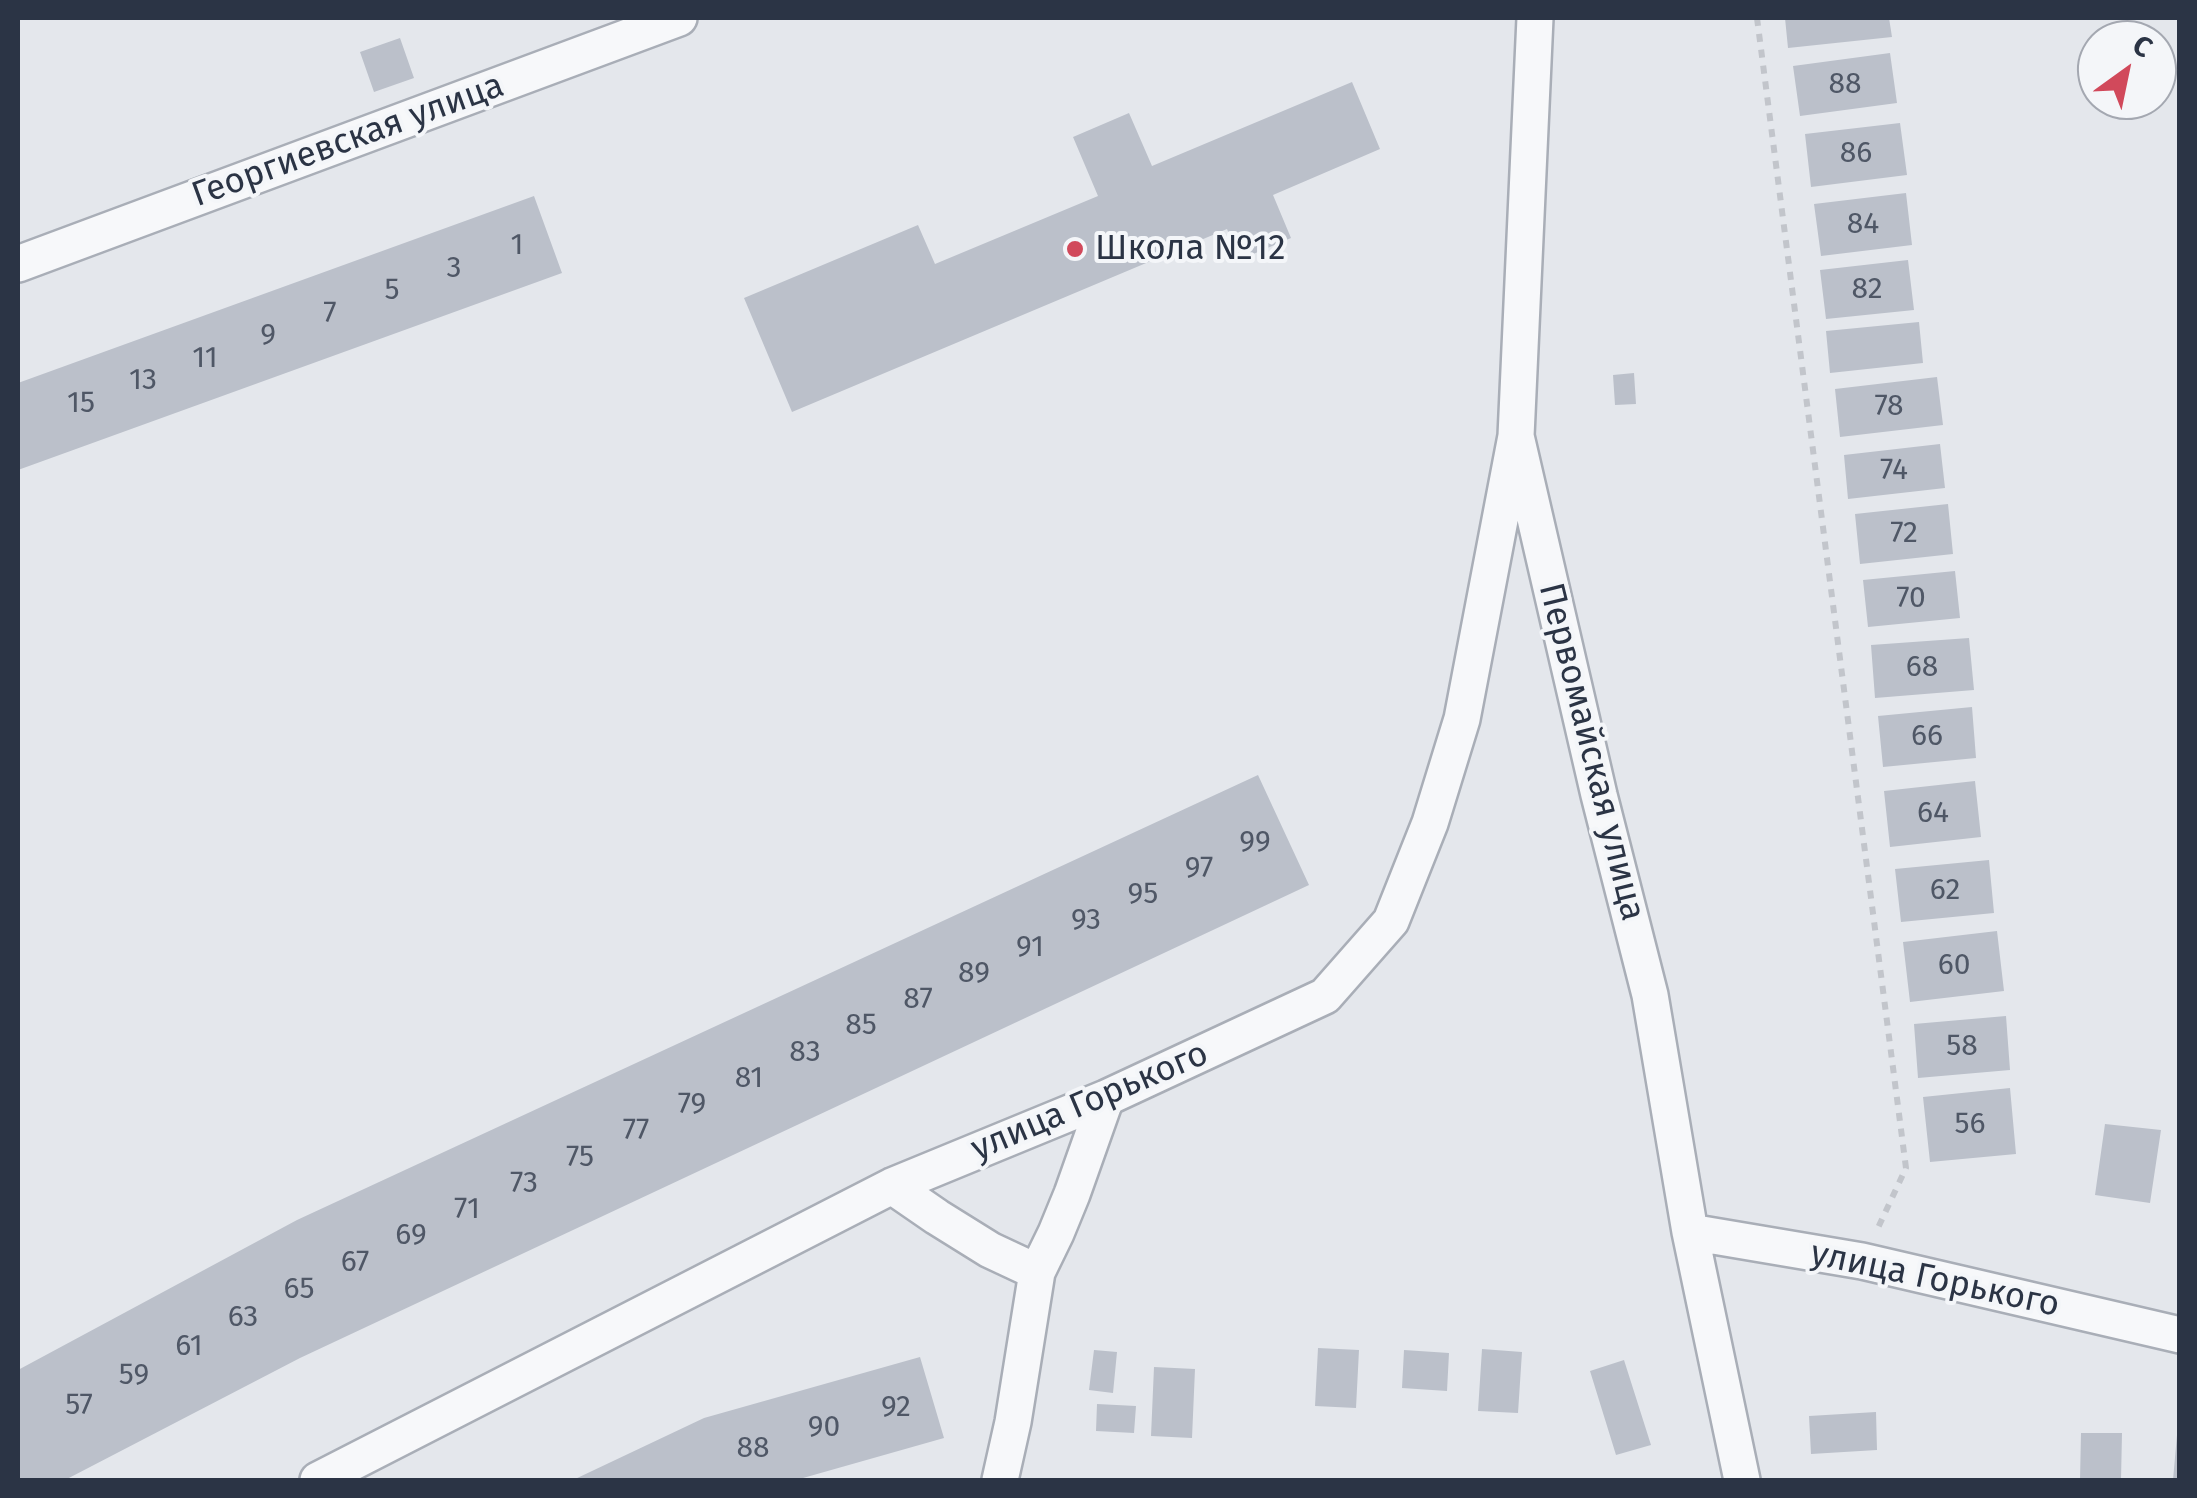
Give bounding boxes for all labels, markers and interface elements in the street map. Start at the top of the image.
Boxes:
north arrow [2077,20,2177,120]
text: С [2127,28,2158,64]
street label: Георгиевская улица [186,65,510,217]
house number: 88 [1828,67,1862,103]
house number: 86 [1840,136,1872,172]
house number: 84 [1847,207,1879,243]
house number: 1 [511,228,523,264]
place label: Школа №12 [1095,228,1286,270]
marker: Школа №12 [1064,238,1086,260]
house number: 3 [447,251,461,287]
house number: 82 [1851,272,1883,308]
house number: 5 [384,273,400,309]
house number: 7 [323,296,337,332]
house number: 9 [260,318,276,354]
house number: 11 [192,341,218,377]
house number: 13 [129,363,157,399]
house number: 15 [67,386,95,422]
house number: 78 [1874,389,1904,425]
house number: 74 [1880,453,1908,489]
house number: 72 [1890,516,1918,552]
street label: Первомайская улица [1529,579,1653,925]
house number: 70 [1896,581,1926,617]
house number: 68 [1906,650,1938,686]
house number: 66 [1911,719,1943,755]
house number: 64 [1917,796,1949,832]
house number: 99 [1239,825,1271,861]
house number: 97 [1185,851,1213,887]
house number: 62 [1930,873,1960,909]
house number: 95 [1128,877,1158,913]
house number: 93 [1071,903,1101,939]
house number: 91 [1016,930,1044,966]
house number: 60 [1938,948,1970,984]
house number: 89 [958,956,990,992]
house number: 87 [903,982,933,1018]
house number: 85 [845,1008,877,1044]
house number: 58 [1946,1029,1978,1065]
street label: улица Горького [965,1033,1215,1171]
house number: 83 [789,1035,821,1071]
house number: 81 [735,1061,763,1097]
house number: 79 [678,1087,706,1123]
house number: 56 [1954,1107,1986,1143]
house number: 77 [623,1113,649,1149]
house number: 75 [566,1140,594,1176]
house number: 73 [510,1166,538,1202]
house number: 71 [454,1192,480,1228]
house number: 69 [395,1218,427,1254]
street label: улица Горького [1807,1233,2063,1327]
house number: 67 [341,1245,369,1281]
house number: 65 [284,1272,314,1308]
house number: 63 [228,1300,258,1336]
house number: 61 [175,1329,203,1365]
house number: 59 [119,1358,149,1394]
house number: 57 [65,1388,93,1424]
house number: 92 [881,1390,911,1426]
house number: 90 [808,1410,840,1446]
house number: 88 [736,1431,770,1467]

